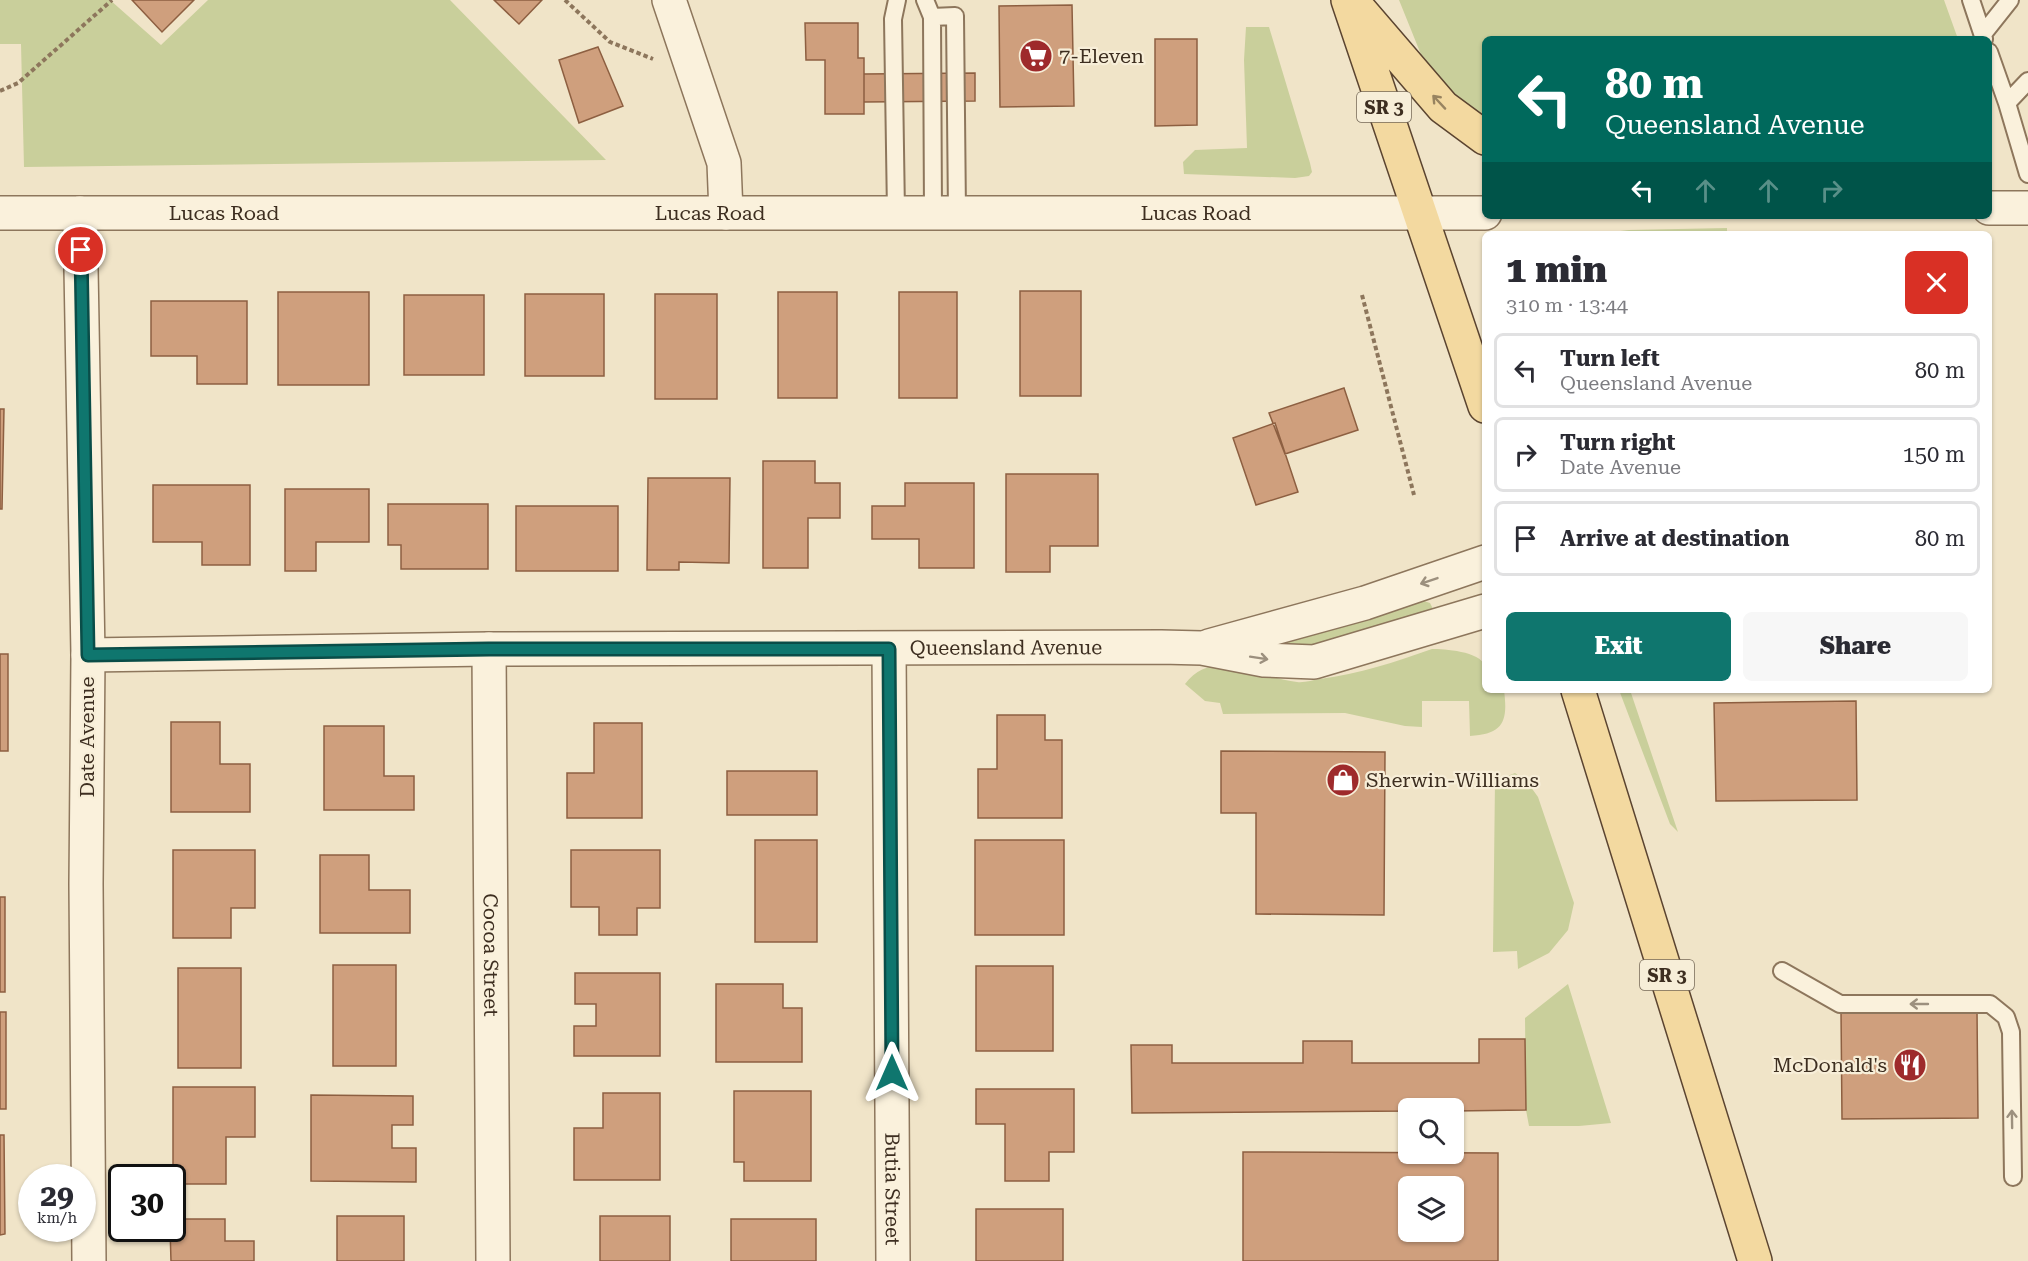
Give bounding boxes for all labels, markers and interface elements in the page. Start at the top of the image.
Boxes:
supermarket icon: 7-Eleven [1018,38,1054,74]
place label: 7-Eleven [1059,44,1144,68]
text: 80 m [1605,59,1703,108]
icon: left [1506,60,1584,138]
road number: SR 3 [1357,92,1411,122]
one-way arrow [1432,95,1446,110]
text: Queensland Avenue [1605,109,1865,141]
icon: left [1626,174,1659,207]
icon: ahead [1689,174,1722,207]
icon: ahead [1752,174,1785,207]
icon: right [1815,174,1848,207]
street label: Lucas Road [169,201,279,225]
street label: Lucas Road [655,201,765,225]
street label: Lucas Road [1141,201,1251,225]
pin [55,224,106,275]
icon: arrive [64,233,97,266]
text: 1 min [1506,249,1607,291]
button: close [1905,251,1968,314]
text: 310 m · 13:44 [1506,293,1628,317]
text: Turn left [1560,346,1660,371]
icon: left [1509,354,1542,387]
text: 80 m [1915,358,1965,383]
text: Queensland Avenue [1560,371,1752,395]
text: Turn right [1560,430,1675,455]
icon: right [1509,438,1542,471]
text: 150 m [1902,442,1965,467]
text: Date Avenue [1560,455,1681,479]
icon: arrive [1509,522,1542,555]
text: Arrive at destination [1560,526,1789,551]
text: 80 m [1915,526,1965,551]
one-way arrow [1420,576,1439,587]
button: Exit [1506,612,1731,681]
button: Share [1743,612,1968,681]
street label: Queensland Avenue [910,635,1102,660]
one-way arrow [1249,653,1268,664]
street label: Date Avenue [75,676,99,798]
shop icon: Sherwin-Williams [1325,762,1361,798]
place label: Sherwin-Williams [1366,768,1539,792]
street label: Cocoa Street [479,893,503,1017]
road number: SR 3 [1640,960,1694,990]
one-way arrow [1909,998,1929,1010]
position arrow [860,1041,924,1105]
restaurant icon: McDonald's [1892,1047,1928,1083]
place label: McDonald's [1773,1053,1887,1077]
map controls [1398,1098,1464,1242]
button: search [1398,1098,1464,1164]
one-way arrow [2006,1109,2018,1129]
street label: Butia Street [880,1132,905,1246]
speed limit sign: 30 [108,1164,186,1242]
button: layers [1398,1176,1464,1242]
text: 29 [40,1178,74,1213]
text: km/h [37,1209,77,1227]

